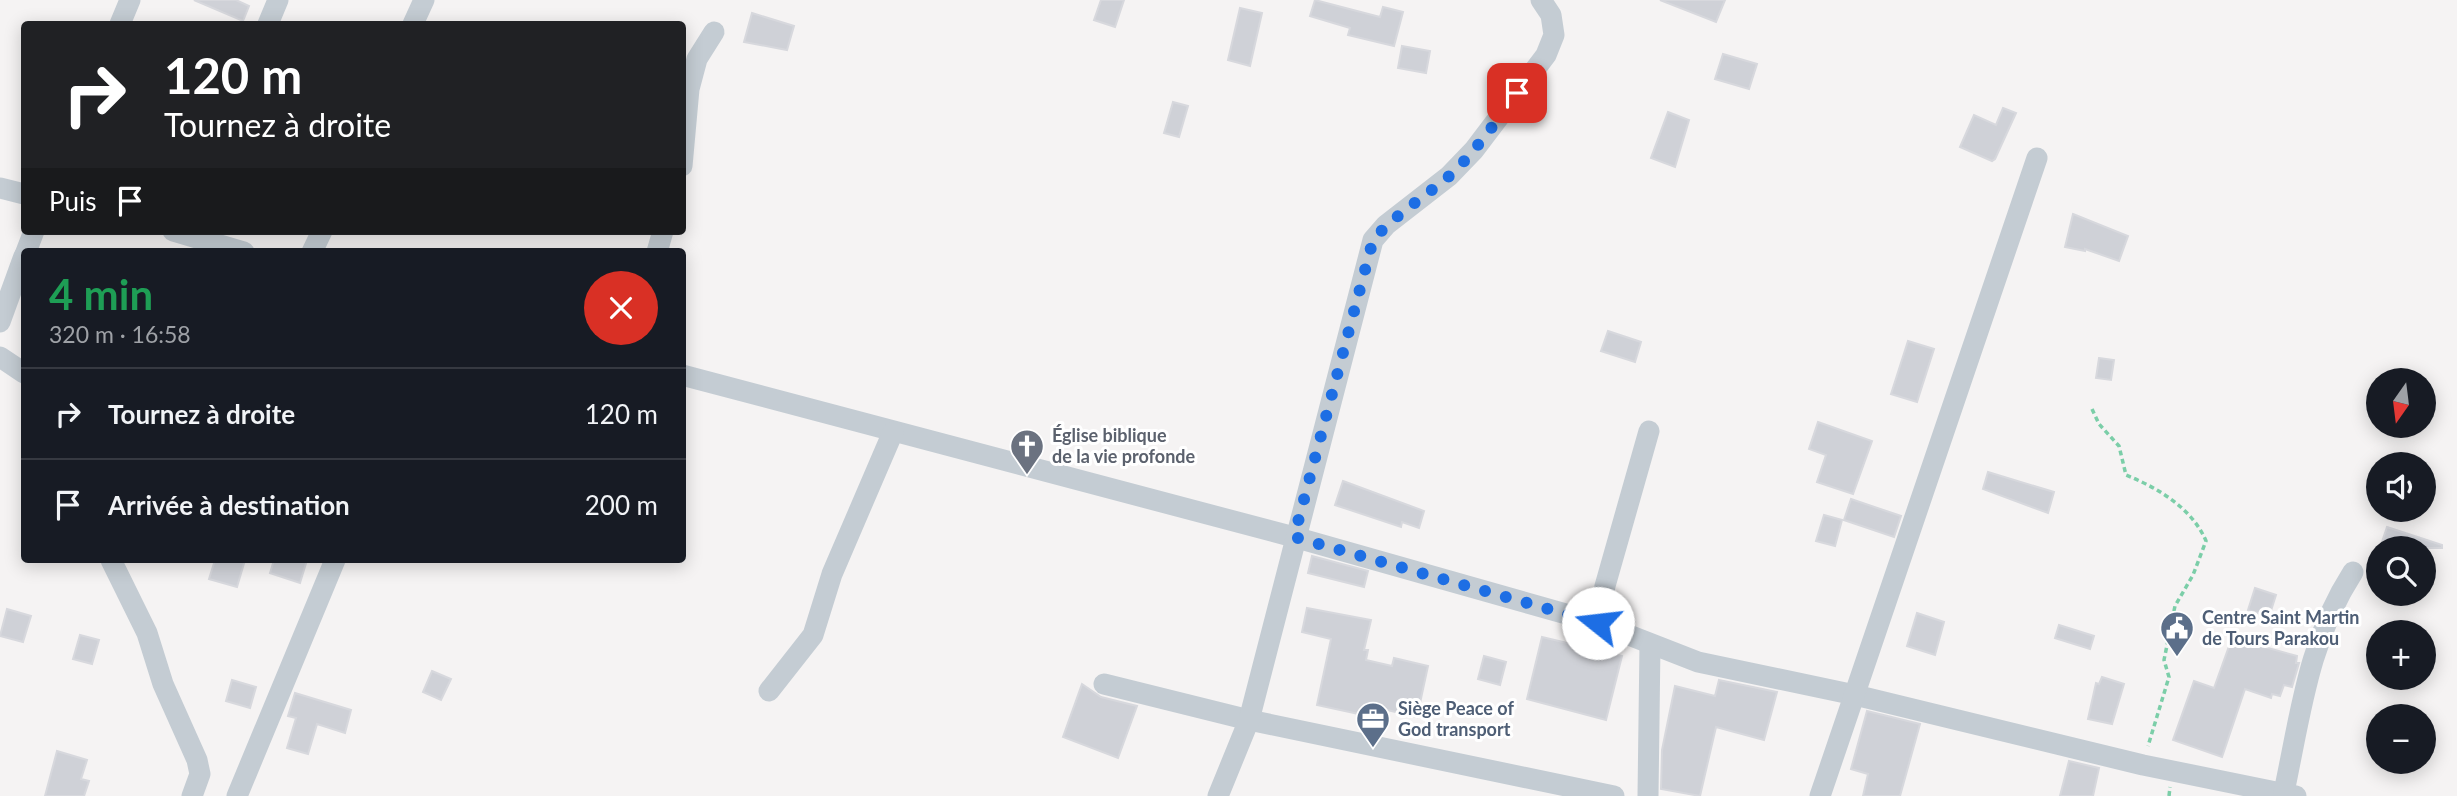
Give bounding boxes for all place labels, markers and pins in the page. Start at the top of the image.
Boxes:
pin [1487,63,1547,123]
place label: Église biblique de la vie profonde [1052,424,1196,467]
church icon: Église biblique de la vie profonde [1008,427,1046,476]
place label: Centre Saint Martin de Tours Parakou [2202,606,2359,649]
public building icon: Centre Saint Martin de Tours Parakou [2158,609,2196,658]
place label: Siège Peace of God transport [1398,697,1514,740]
office icon: Siège Peace of God transport [1354,700,1392,749]

